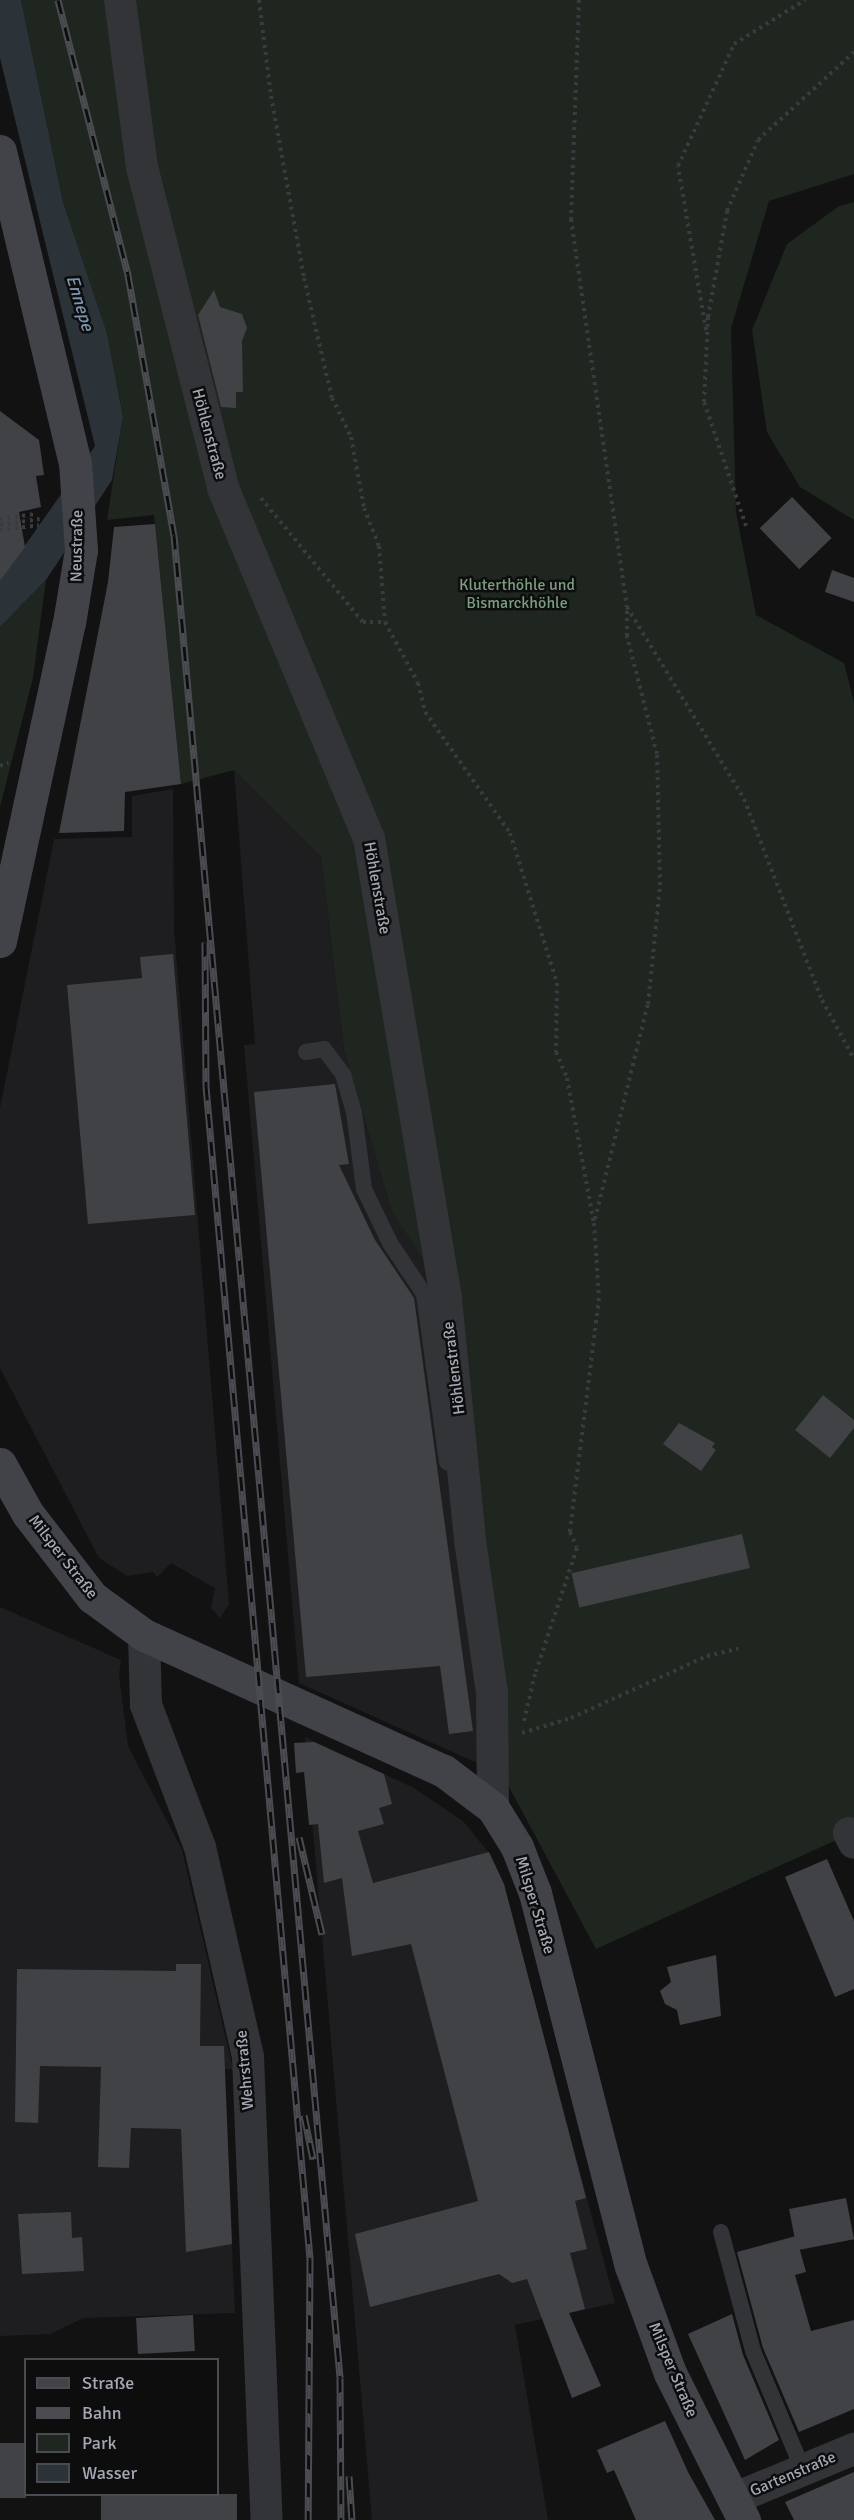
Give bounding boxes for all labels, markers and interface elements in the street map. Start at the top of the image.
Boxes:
water label: Ennepe [61,272,99,334]
street label: Höhlenstraße [188,386,230,482]
street label: Neustraße [67,510,87,582]
park label: Kluterthöhle und Bismarckhöhle [459,575,575,613]
street label: Höhlenstraße [359,840,395,936]
street label: Höhlenstraße [439,1320,469,1416]
street label: Milsper Straße [24,1511,102,1603]
street label: Milsper Straße [511,1854,559,1956]
street label: Wehrstraße [232,2029,258,2111]
street label: Milsper Straße [644,2320,702,2420]
legend [24,2358,219,2496]
text: Straße [82,2372,134,2394]
text: Bahn [82,2402,122,2424]
text: Park [82,2432,117,2454]
street label: Gartenstraße [747,2447,839,2501]
text: Wasser [82,2462,137,2484]

